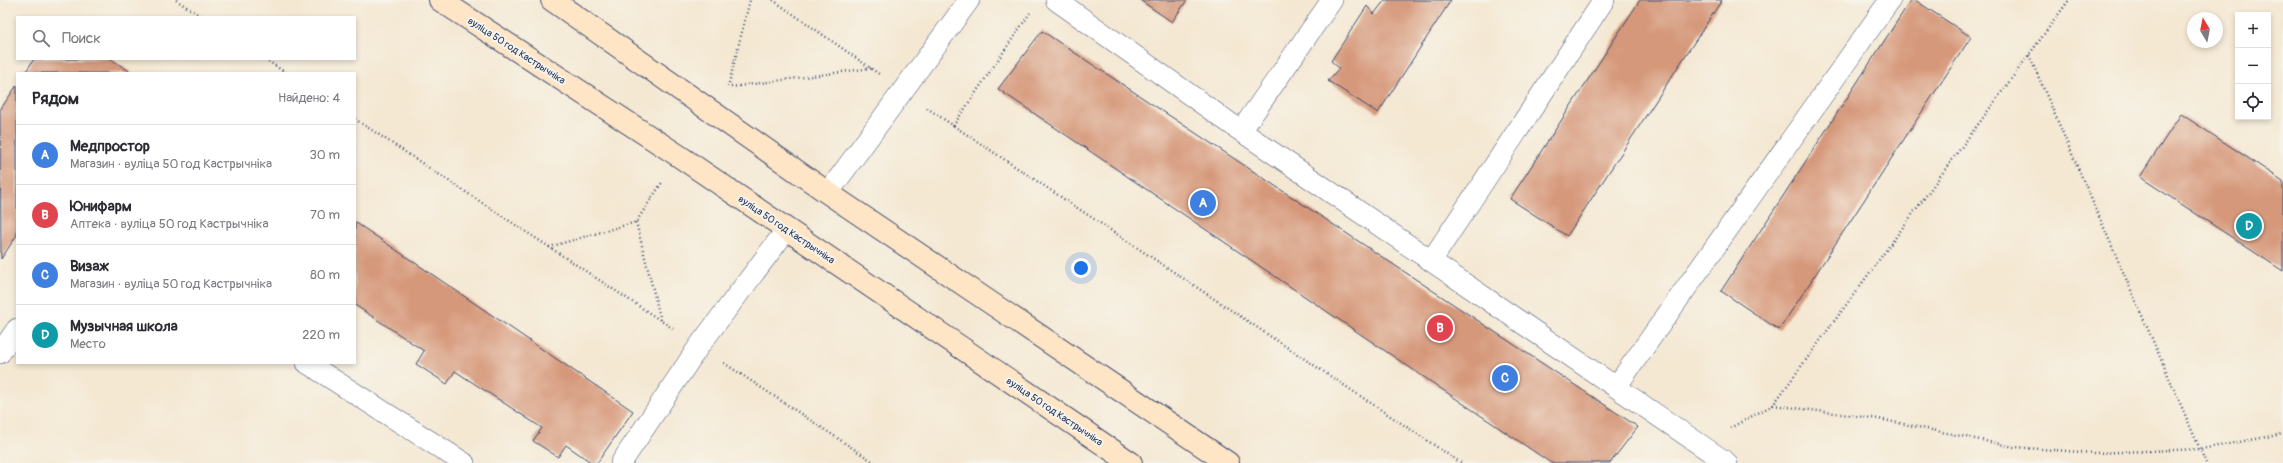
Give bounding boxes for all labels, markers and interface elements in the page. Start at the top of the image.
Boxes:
north arrow [2187,12,2223,48]
map controls [2235,12,2271,120]
button: + [2235,12,2271,48]
street label: вуліца 50 год Кастрычніка [465,15,568,87]
search box [16,16,356,60]
icon: search [30,27,52,49]
text: Поиск [62,29,101,48]
button: − [2235,48,2271,84]
button: locate [2235,84,2271,120]
text: Рядом [32,88,79,109]
text: Найдено: 4 [278,90,340,106]
text: Медпростор [70,137,150,156]
text: A [41,147,49,163]
text: 30 m [310,147,340,163]
text: Магазин · вуліца 50 год Кастрычніка [70,156,272,172]
pin: A [1190,188,1216,218]
street label: вуліца 50 год Кастрычніка [736,193,837,267]
text: Юнифарм [70,197,132,216]
text: B [41,207,49,223]
text: 70 m [310,207,340,223]
pin: D [2236,211,2262,241]
text: Аптека · вуліца 50 год Кастрычніка [70,216,268,232]
text: Визаж [70,257,109,276]
your location [1071,258,1091,278]
text: C [41,267,49,283]
text: 80 m [310,267,340,283]
text: Магазин · вуліца 50 год Кастрычніка [70,276,272,292]
pin: B [1427,313,1453,343]
text: Музычная школа [70,317,178,336]
text: D [41,327,49,343]
text: 220 m [302,327,340,343]
text: Место [70,336,106,352]
pin: C [1492,363,1518,393]
street label: вуліца 50 год Кастрычніка [1004,375,1105,449]

